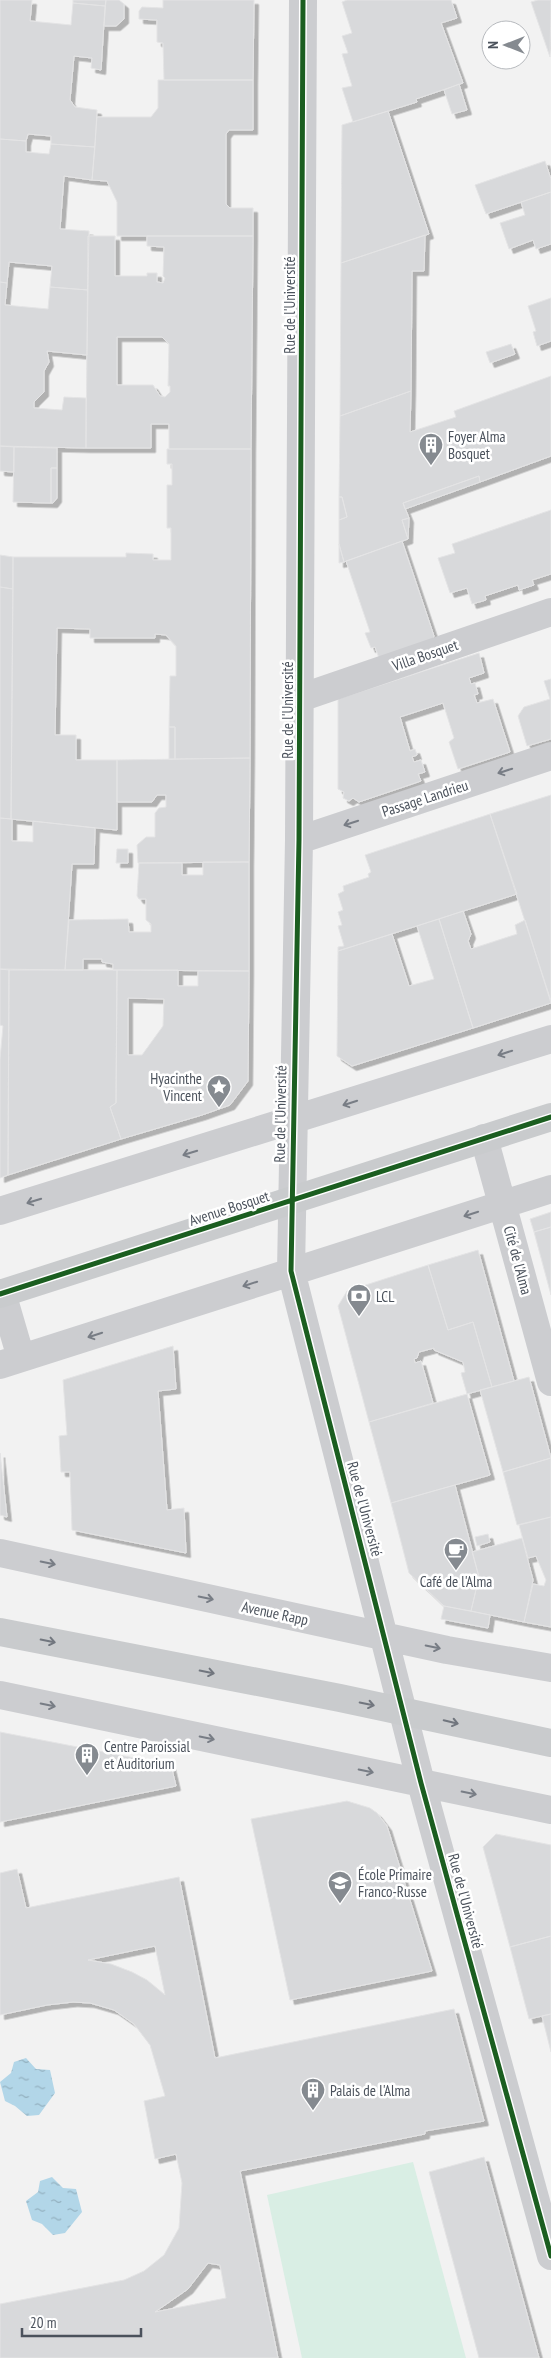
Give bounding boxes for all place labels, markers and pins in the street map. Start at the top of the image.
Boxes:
place label: Foyer Alma Bosquet [448,427,506,463]
building icon: Foyer Alma Bosquet [418,432,444,466]
place label: Hyacinthe Vincent [150,1069,202,1105]
place icon: Hyacinthe Vincent [206,1074,232,1108]
bank icon: LCL [346,1283,372,1317]
place label: LCL [376,1287,395,1306]
cafe icon: Café de l'Alma [443,1537,469,1571]
place label: Café de l'Alma [420,1572,492,1591]
place label: Centre Paroissial et Auditorium [104,1737,190,1773]
building icon: Centre Paroissial et Auditorium [74,1742,100,1776]
place label: École Primaire Franco-Russe [358,1865,432,1901]
school or university icon: École Primaire Franco-Russe [327,1870,353,1904]
building icon: Palais de l'Alma [300,2077,326,2111]
place label: Palais de l'Alma [330,2081,410,2100]

